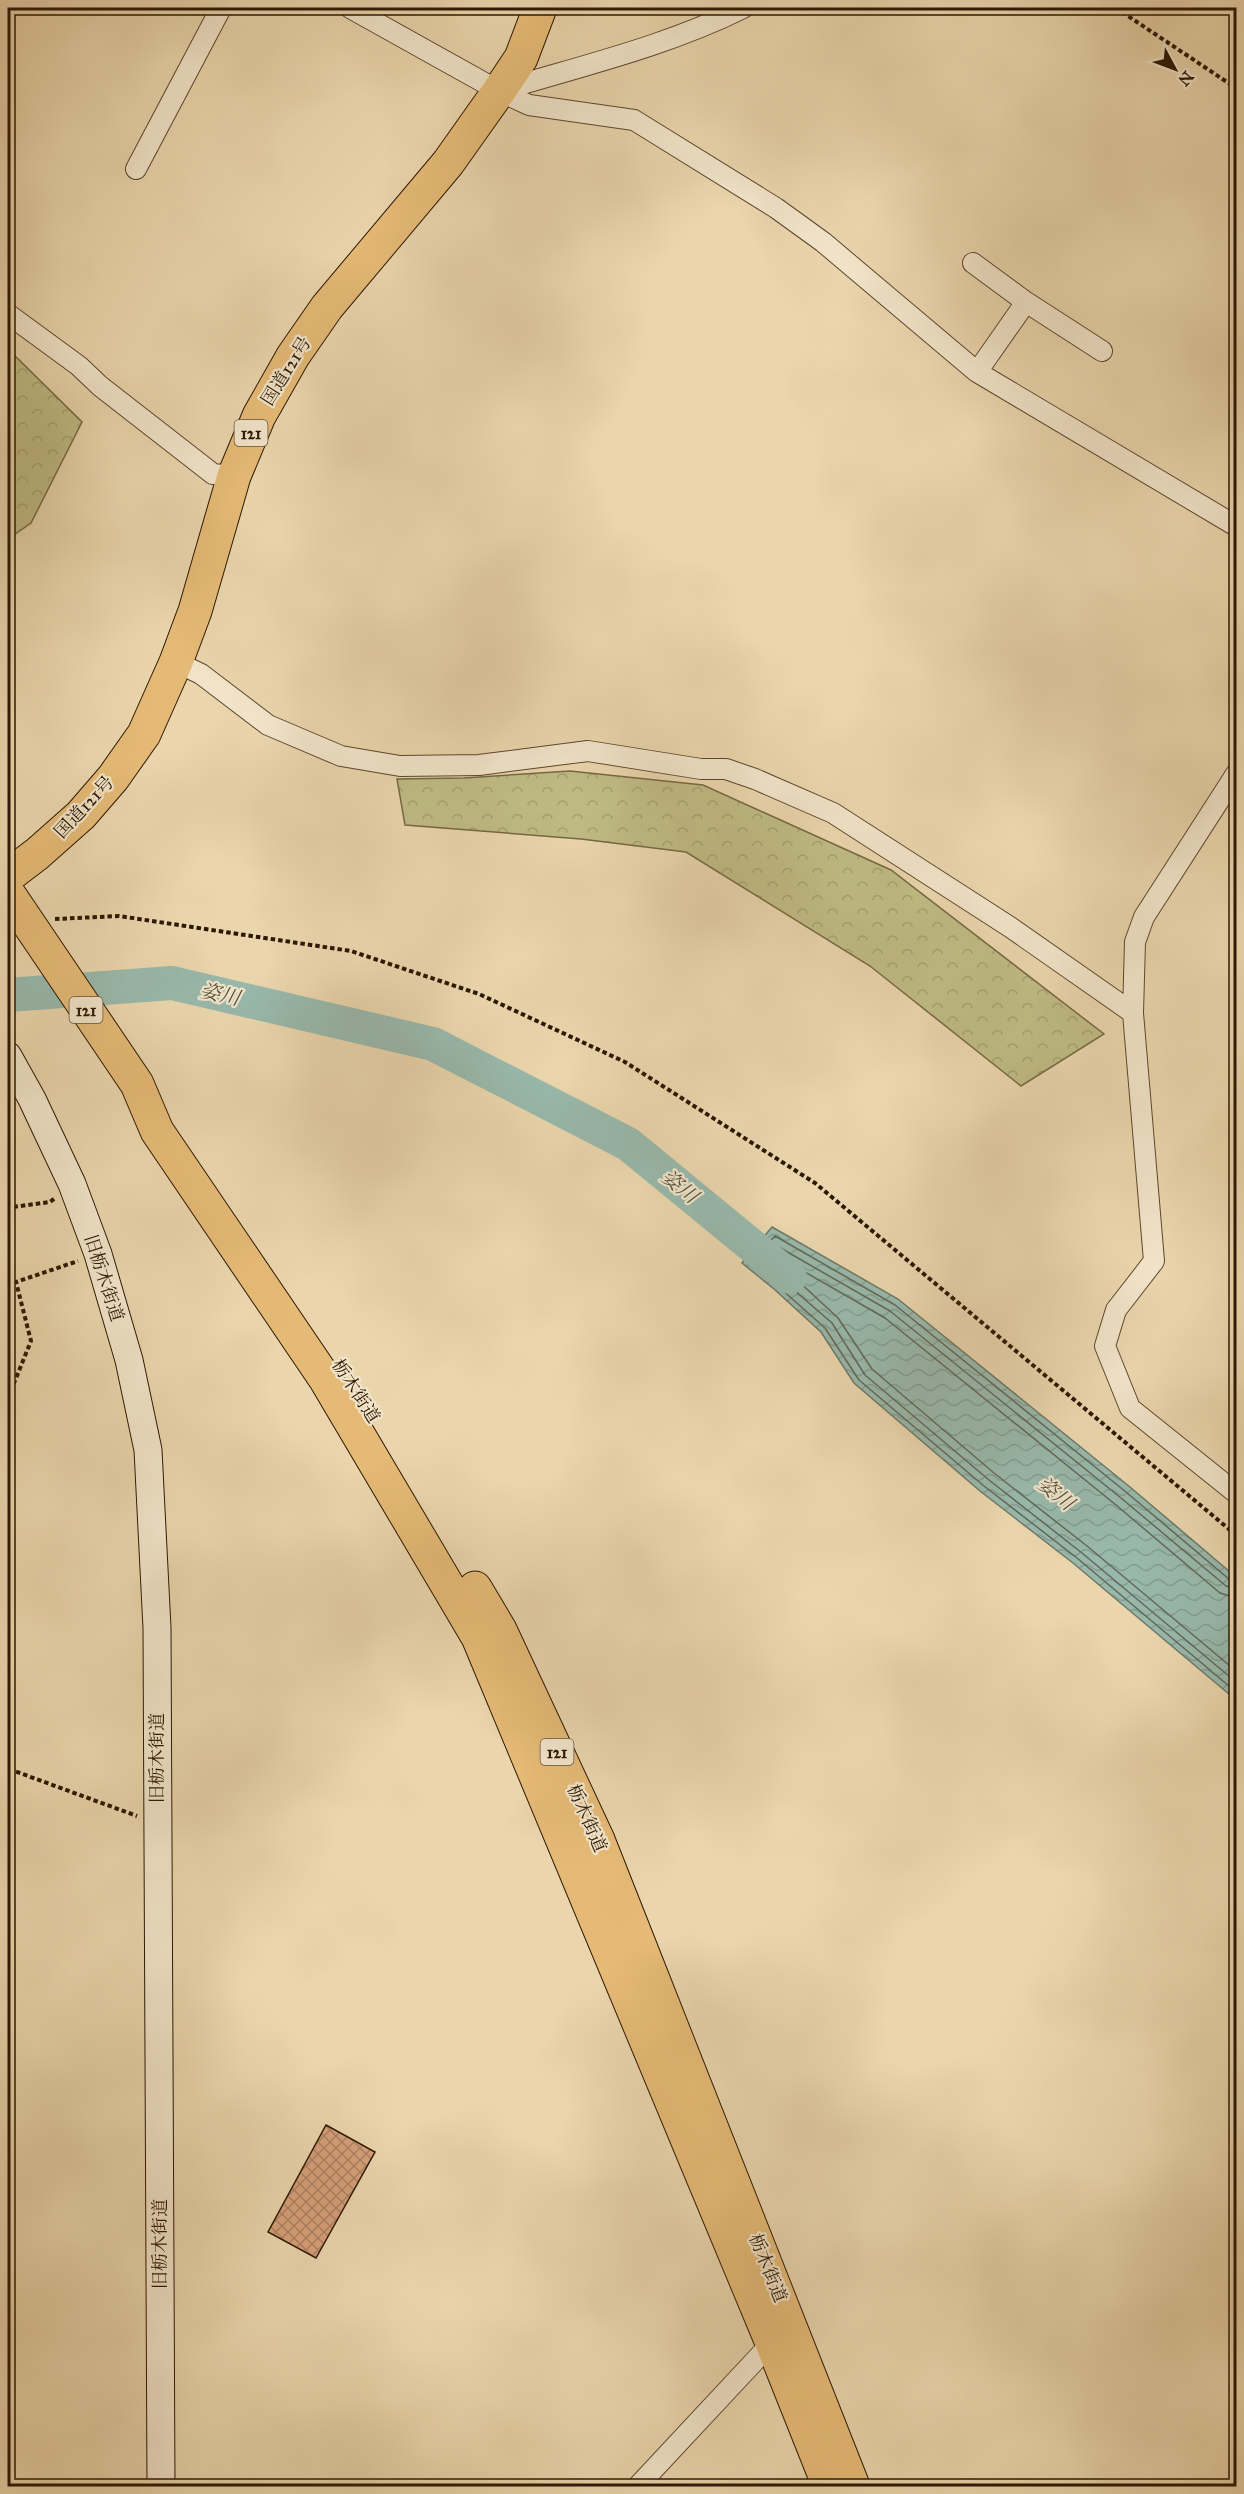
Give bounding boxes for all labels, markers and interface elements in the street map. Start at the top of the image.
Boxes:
north arrow [1145,39,1205,99]
text: N [1174,67,1198,90]
street label: 国道121号 [256,332,316,410]
road number: 121 [234,420,268,446]
street label: 国道121号 [50,771,118,843]
water label: 姿川 [198,978,244,1011]
road number: 121 [70,997,103,1023]
water label: 姿川 [657,1164,705,1209]
street label: 旧栃木街道 [80,1232,128,1324]
street label: 栃木街道 [327,1355,385,1427]
water label: 姿川 [1033,1471,1081,1516]
street label: 旧栃木街道 [146,1713,168,1803]
road number: 121 [540,1739,574,1765]
street label: 栃木街道 [562,1781,612,1855]
street label: 旧栃木街道 [149,2199,171,2289]
street label: 栃木街道 [744,2231,792,2305]

